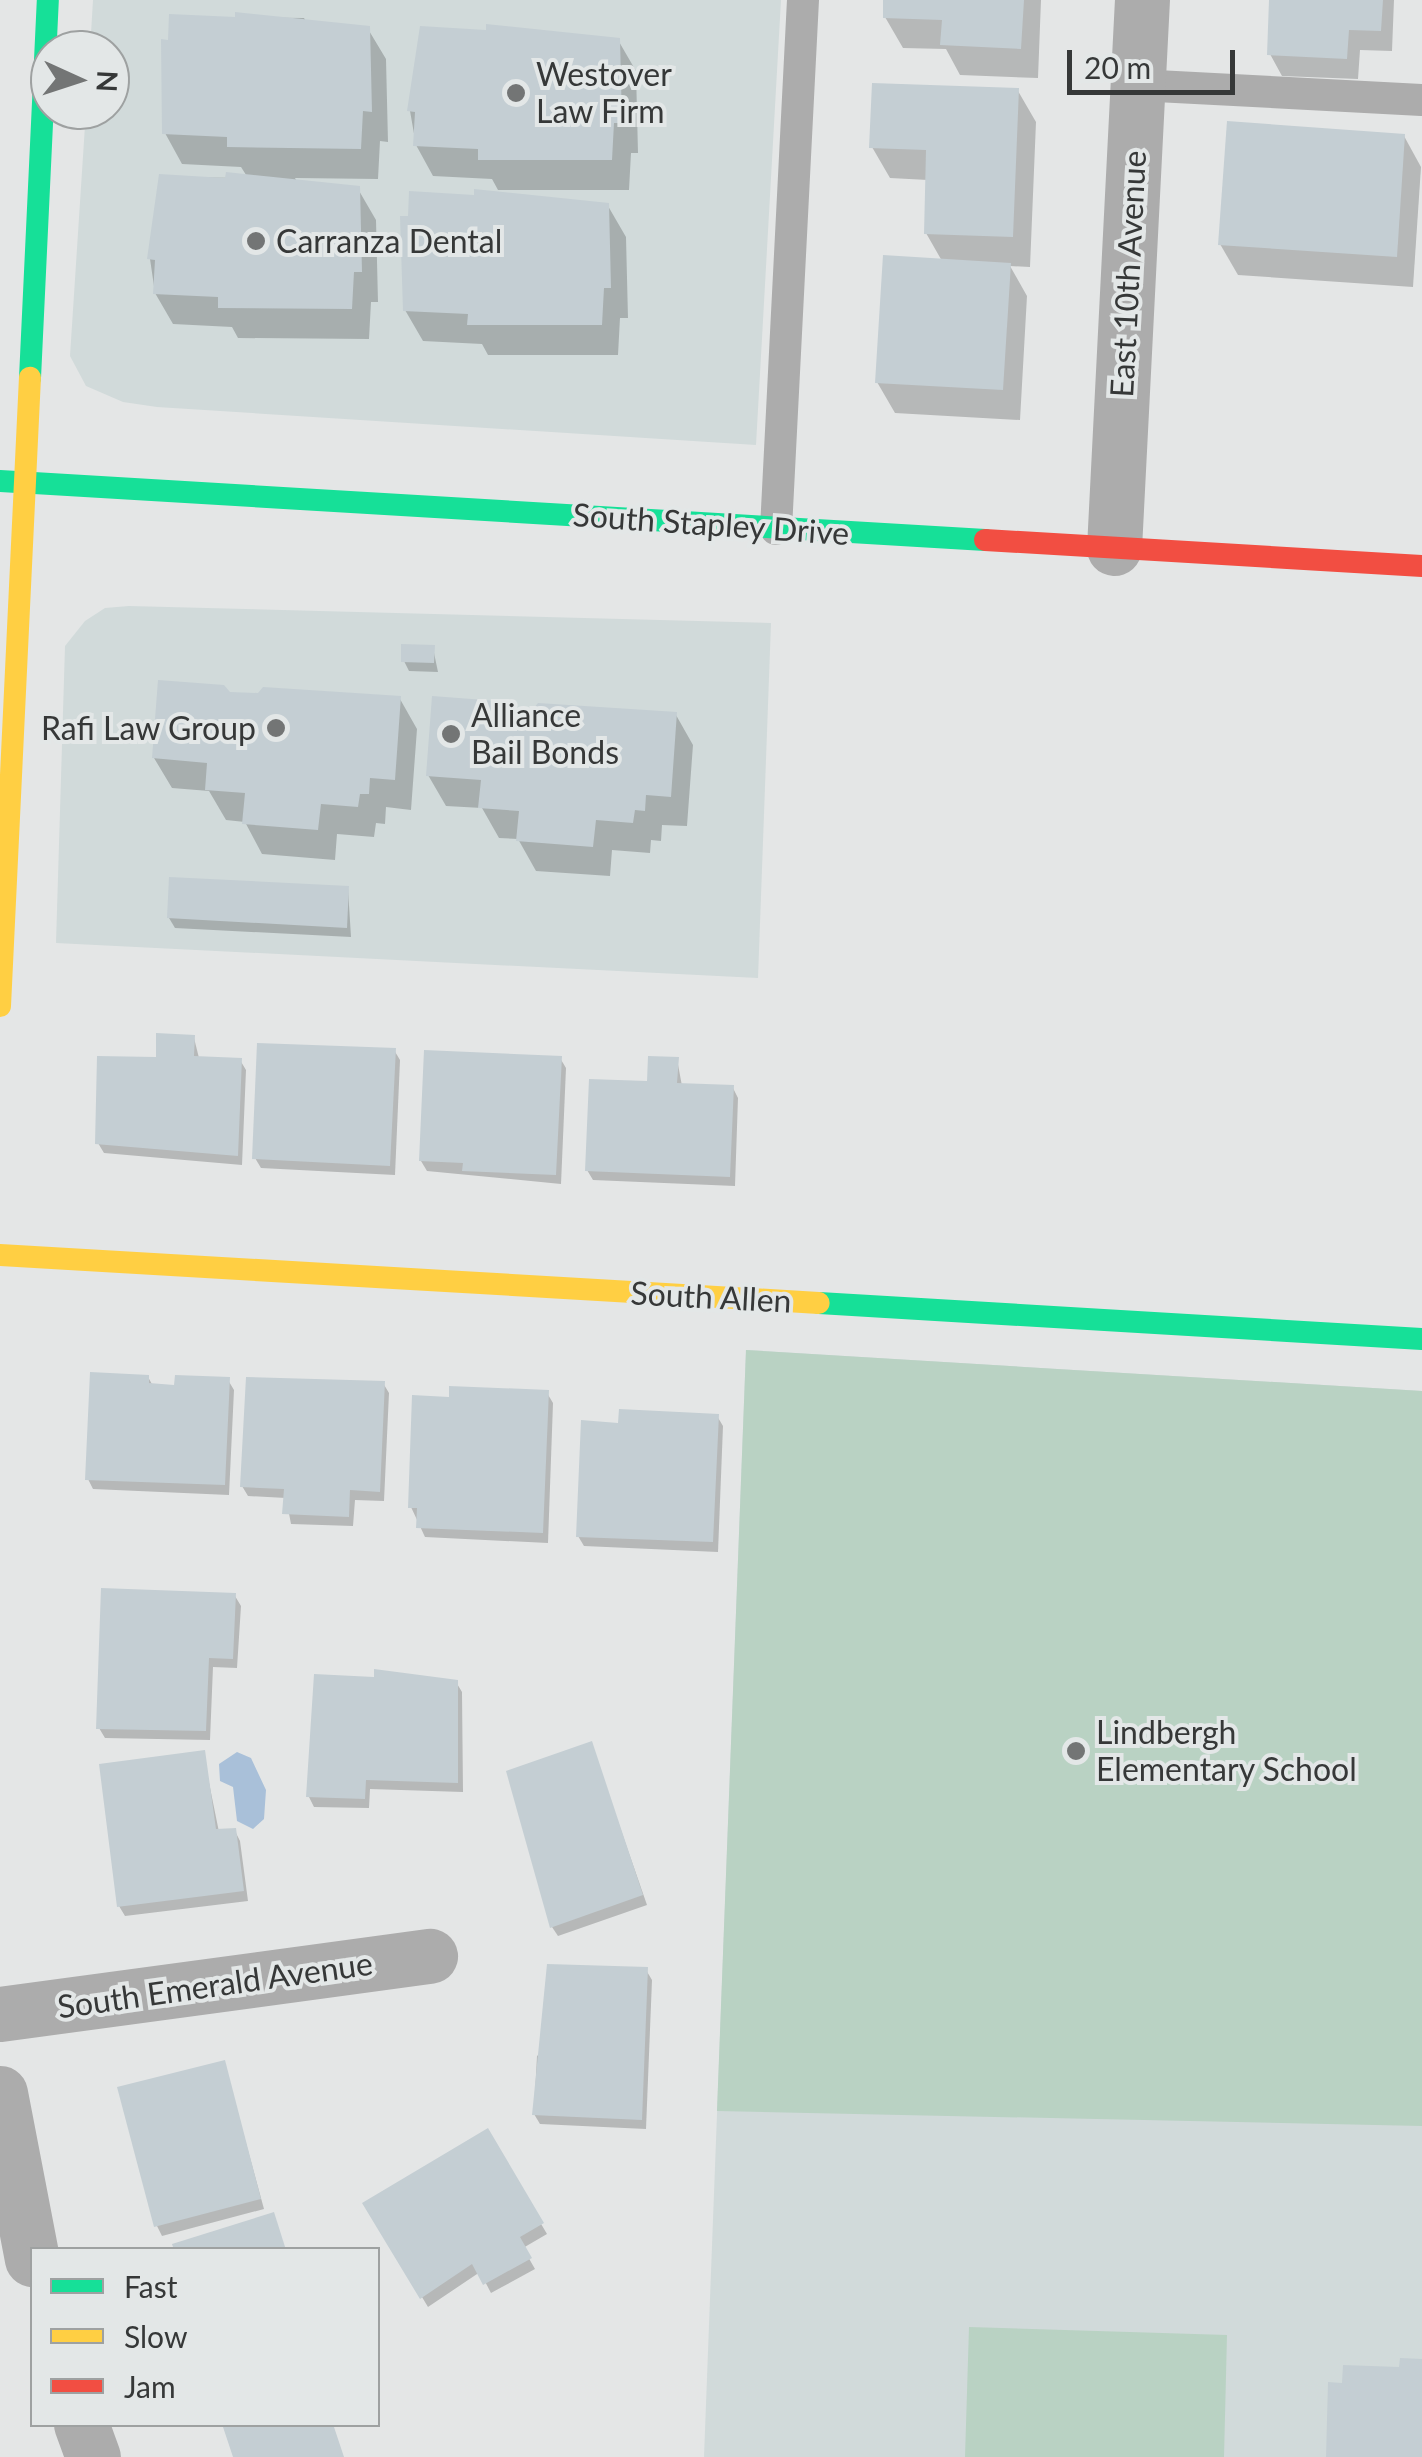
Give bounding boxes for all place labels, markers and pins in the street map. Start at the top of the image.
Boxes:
place label: Westover Law Firm [536,56,672,131]
marker: Westover Law Firm [505,82,527,104]
place label: Carranza Dental [276,222,502,260]
marker: Carranza Dental [245,230,267,252]
place label: Alliance Bail Bonds [471,697,619,772]
place label: Rafi Law Group [40,709,256,747]
marker: Rafi Law Group [265,717,287,739]
marker: Alliance Bail Bonds [440,723,462,745]
place label: Lindbergh Elementary School [1096,1714,1358,1789]
marker: Lindbergh Elementary School [1065,1740,1087,1762]

